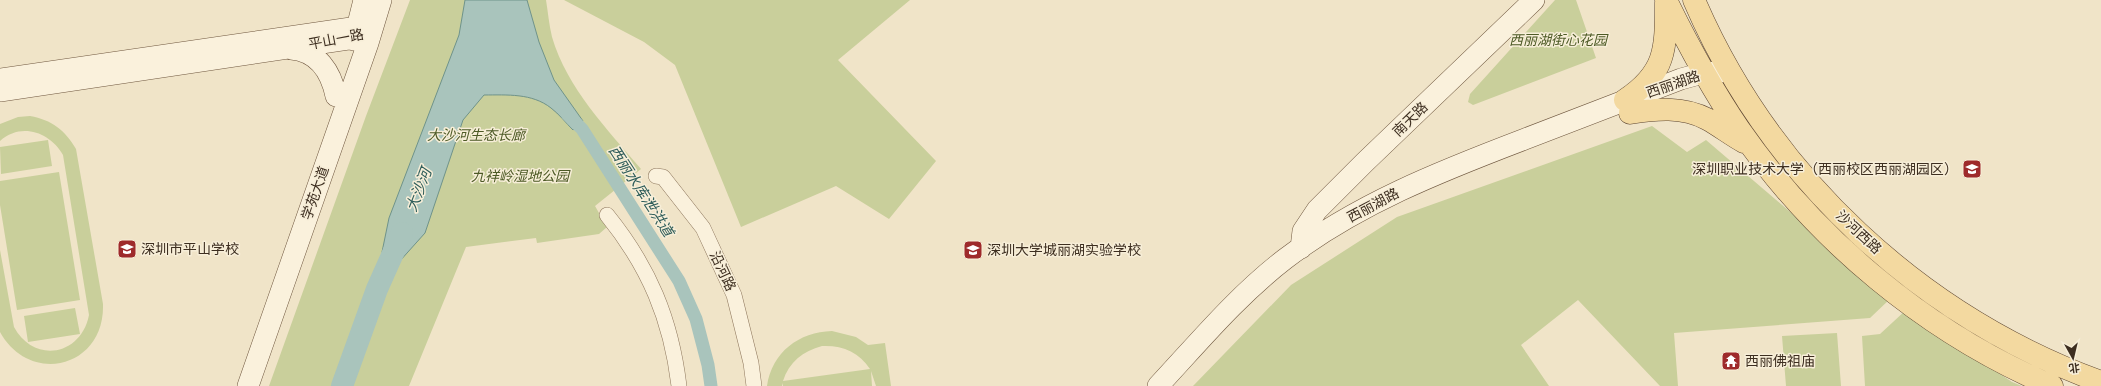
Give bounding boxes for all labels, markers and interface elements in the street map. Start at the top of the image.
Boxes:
street label: 平山一路 [307,25,365,53]
park label: 西丽湖街心花园 [1509,31,1609,49]
street label: 西丽湖路 [1644,66,1702,102]
street label: 南天路 [1389,98,1431,140]
park label: 大沙河生态长廊 [427,126,527,144]
water label: 西丽水库泄洪道 [605,142,679,242]
school or university icon: 深圳职业技术大学（西丽校区西丽湖园区） [1961,158,1983,180]
place label: 深圳职业技术大学（西丽校区西丽湖园区） [1692,160,1958,178]
water label: 大沙河 [402,163,437,214]
street label: 学苑大道 [297,164,333,222]
park label: 九祥岭湿地公园 [471,167,571,185]
street label: 西丽湖路 [1344,184,1402,226]
street label: 沙河西路 [1832,206,1886,258]
school or university icon: 深圳市平山学校 [116,238,138,260]
school or university icon: 深圳大学城丽湖实验学校 [962,239,984,261]
place label: 深圳市平山学校 [141,240,239,258]
place label: 深圳大学城丽湖实验学校 [987,241,1141,259]
street label: 沿河路 [706,248,740,294]
north arrow [2053,338,2093,378]
temple icon: 西丽佛祖庙 [1720,350,1742,372]
place label: 西丽佛祖庙 [1745,352,1815,370]
text: 北 [2068,360,2081,376]

